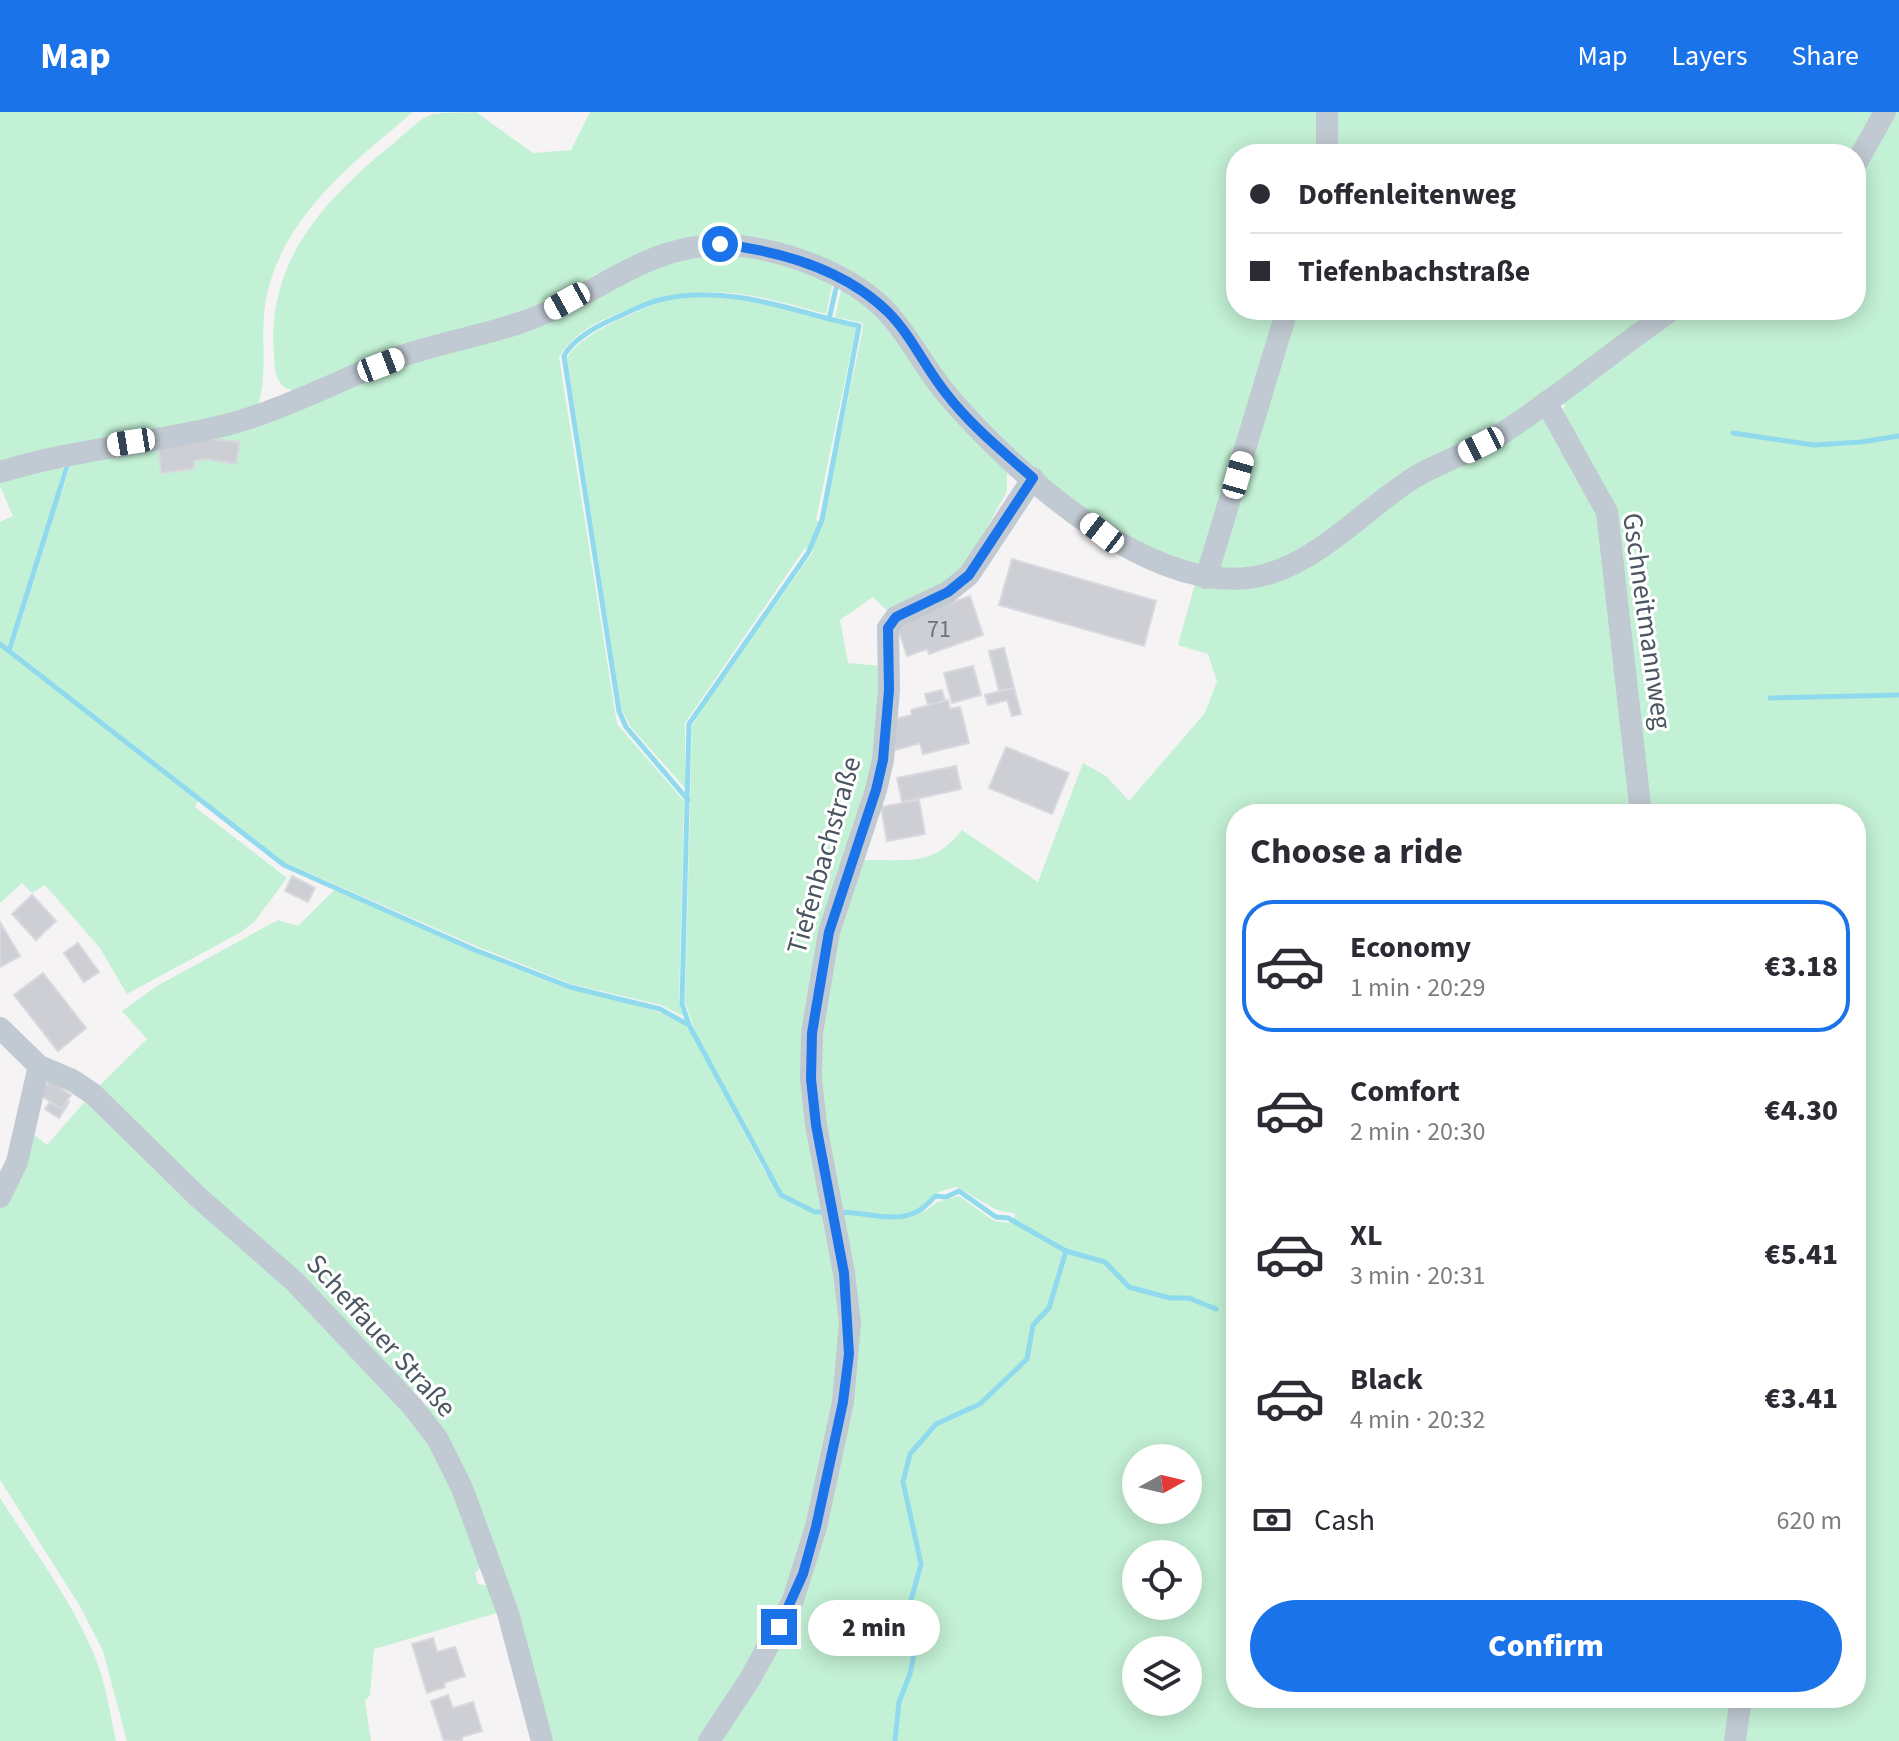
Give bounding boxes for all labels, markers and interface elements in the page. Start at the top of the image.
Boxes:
text: Map [40,29,111,83]
text: Map [1577,36,1627,76]
text: Layers [1671,36,1747,76]
text: Share [1791,36,1859,76]
text: Doffenleitenweg [1298,173,1516,216]
route start [702,226,738,262]
text: Tiefenbachstraße [1298,250,1530,293]
car [540,279,594,323]
car [354,345,408,385]
car [1454,423,1508,467]
car [105,426,157,458]
car [1220,449,1256,501]
car [1076,509,1128,557]
street label: Gschneitmannweg [1612,510,1682,732]
house number: 71 [927,612,951,647]
street label: Tiefenbachstraße [777,752,871,959]
text: Choose a ride [1250,826,1463,877]
text: Economy [1350,926,1471,969]
icon: car [1254,930,1326,1002]
text: €3.18 [1765,945,1838,988]
text: 1 min · 20:29 [1350,969,1485,1006]
text: Comfort [1350,1070,1460,1113]
icon: car [1254,1074,1326,1146]
text: €4.30 [1765,1089,1838,1132]
text: 2 min · 20:30 [1350,1113,1485,1150]
text: XL [1350,1214,1383,1257]
icon: car [1254,1218,1326,1290]
text: €5.41 [1765,1233,1838,1276]
street label: Scheffauer Straße [297,1245,466,1426]
text: 3 min · 20:31 [1350,1257,1485,1294]
text: Black [1350,1358,1423,1401]
icon: car [1254,1362,1326,1434]
text: €3.41 [1765,1377,1838,1420]
text: 4 min · 20:32 [1350,1401,1485,1438]
north arrow [1122,1444,1202,1524]
map controls [1122,1444,1202,1716]
icon: cash [1250,1498,1294,1542]
text: Cash [1314,1499,1375,1542]
text: 620 m [1776,1502,1842,1539]
button: locate [1122,1540,1202,1620]
callout: 2 min [807,1599,939,1655]
button: Confirm [1250,1600,1842,1692]
route end [761,1609,797,1645]
text: 2 min [842,1609,906,1646]
button: layers [1122,1636,1202,1716]

